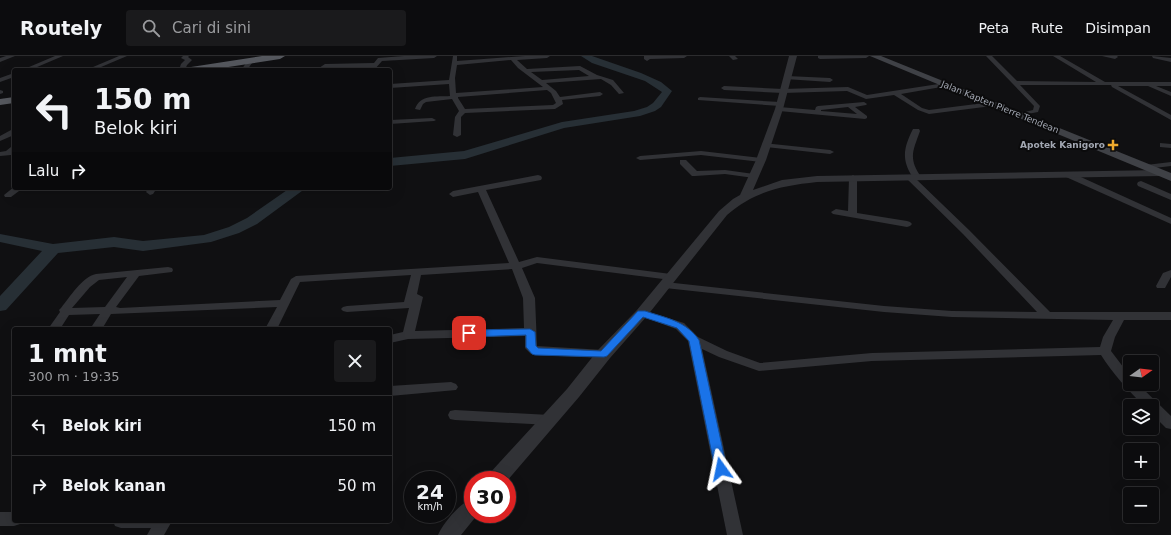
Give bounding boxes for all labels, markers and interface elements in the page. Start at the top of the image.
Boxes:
search box [126,10,406,46]
text: Routely [20,17,102,39]
icon: search [140,17,162,39]
text: Cari di sini [172,19,251,37]
text: Peta [978,20,1009,36]
text: Rute [1031,20,1063,36]
text: Disimpan [1085,20,1151,36]
street label: Jalan Kapten Pierre Tendean [939,78,1060,135]
text: 150 m [94,83,191,116]
icon: left [28,84,80,136]
text: Belok kiri [94,117,177,138]
place label: Apotek Kanigoro [1020,140,1105,150]
marker: Apotek Kanigoro [1108,140,1118,150]
icon: right [67,160,89,182]
text: Lalu [28,162,59,180]
pin [452,316,486,350]
icon: arrive [458,322,480,344]
text: 1 mnt [28,340,107,368]
button: close [334,340,376,382]
north arrow [1123,355,1159,391]
map controls [1123,355,1159,523]
text: 300 m · 19:35 [28,369,119,384]
button: layers [1123,399,1159,435]
icon: left [28,415,50,437]
text: Belok kiri [62,417,142,435]
text: 150 m [328,417,376,435]
button: + [1123,443,1159,479]
position arrow [700,448,742,490]
speed limit sign: 30 [464,471,516,523]
icon: right [28,475,50,497]
text: Belok kanan [62,477,166,495]
text: 50 m [338,477,376,495]
text: 24 [416,480,444,504]
button: − [1123,487,1159,523]
text: km/h [417,501,443,512]

